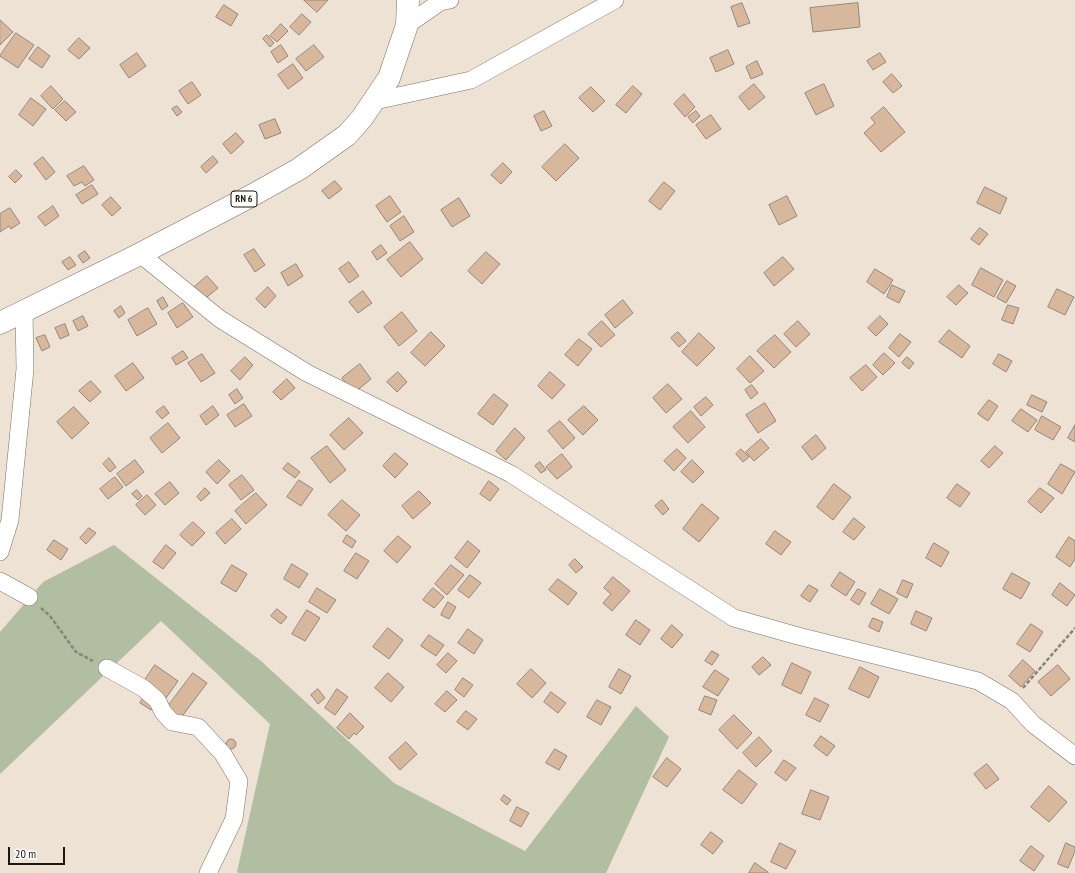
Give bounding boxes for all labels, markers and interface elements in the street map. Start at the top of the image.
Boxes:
road number: RN 6 [231,191,257,207]
scale bar [10,839,67,865]
text: 20 m [15,846,36,861]

